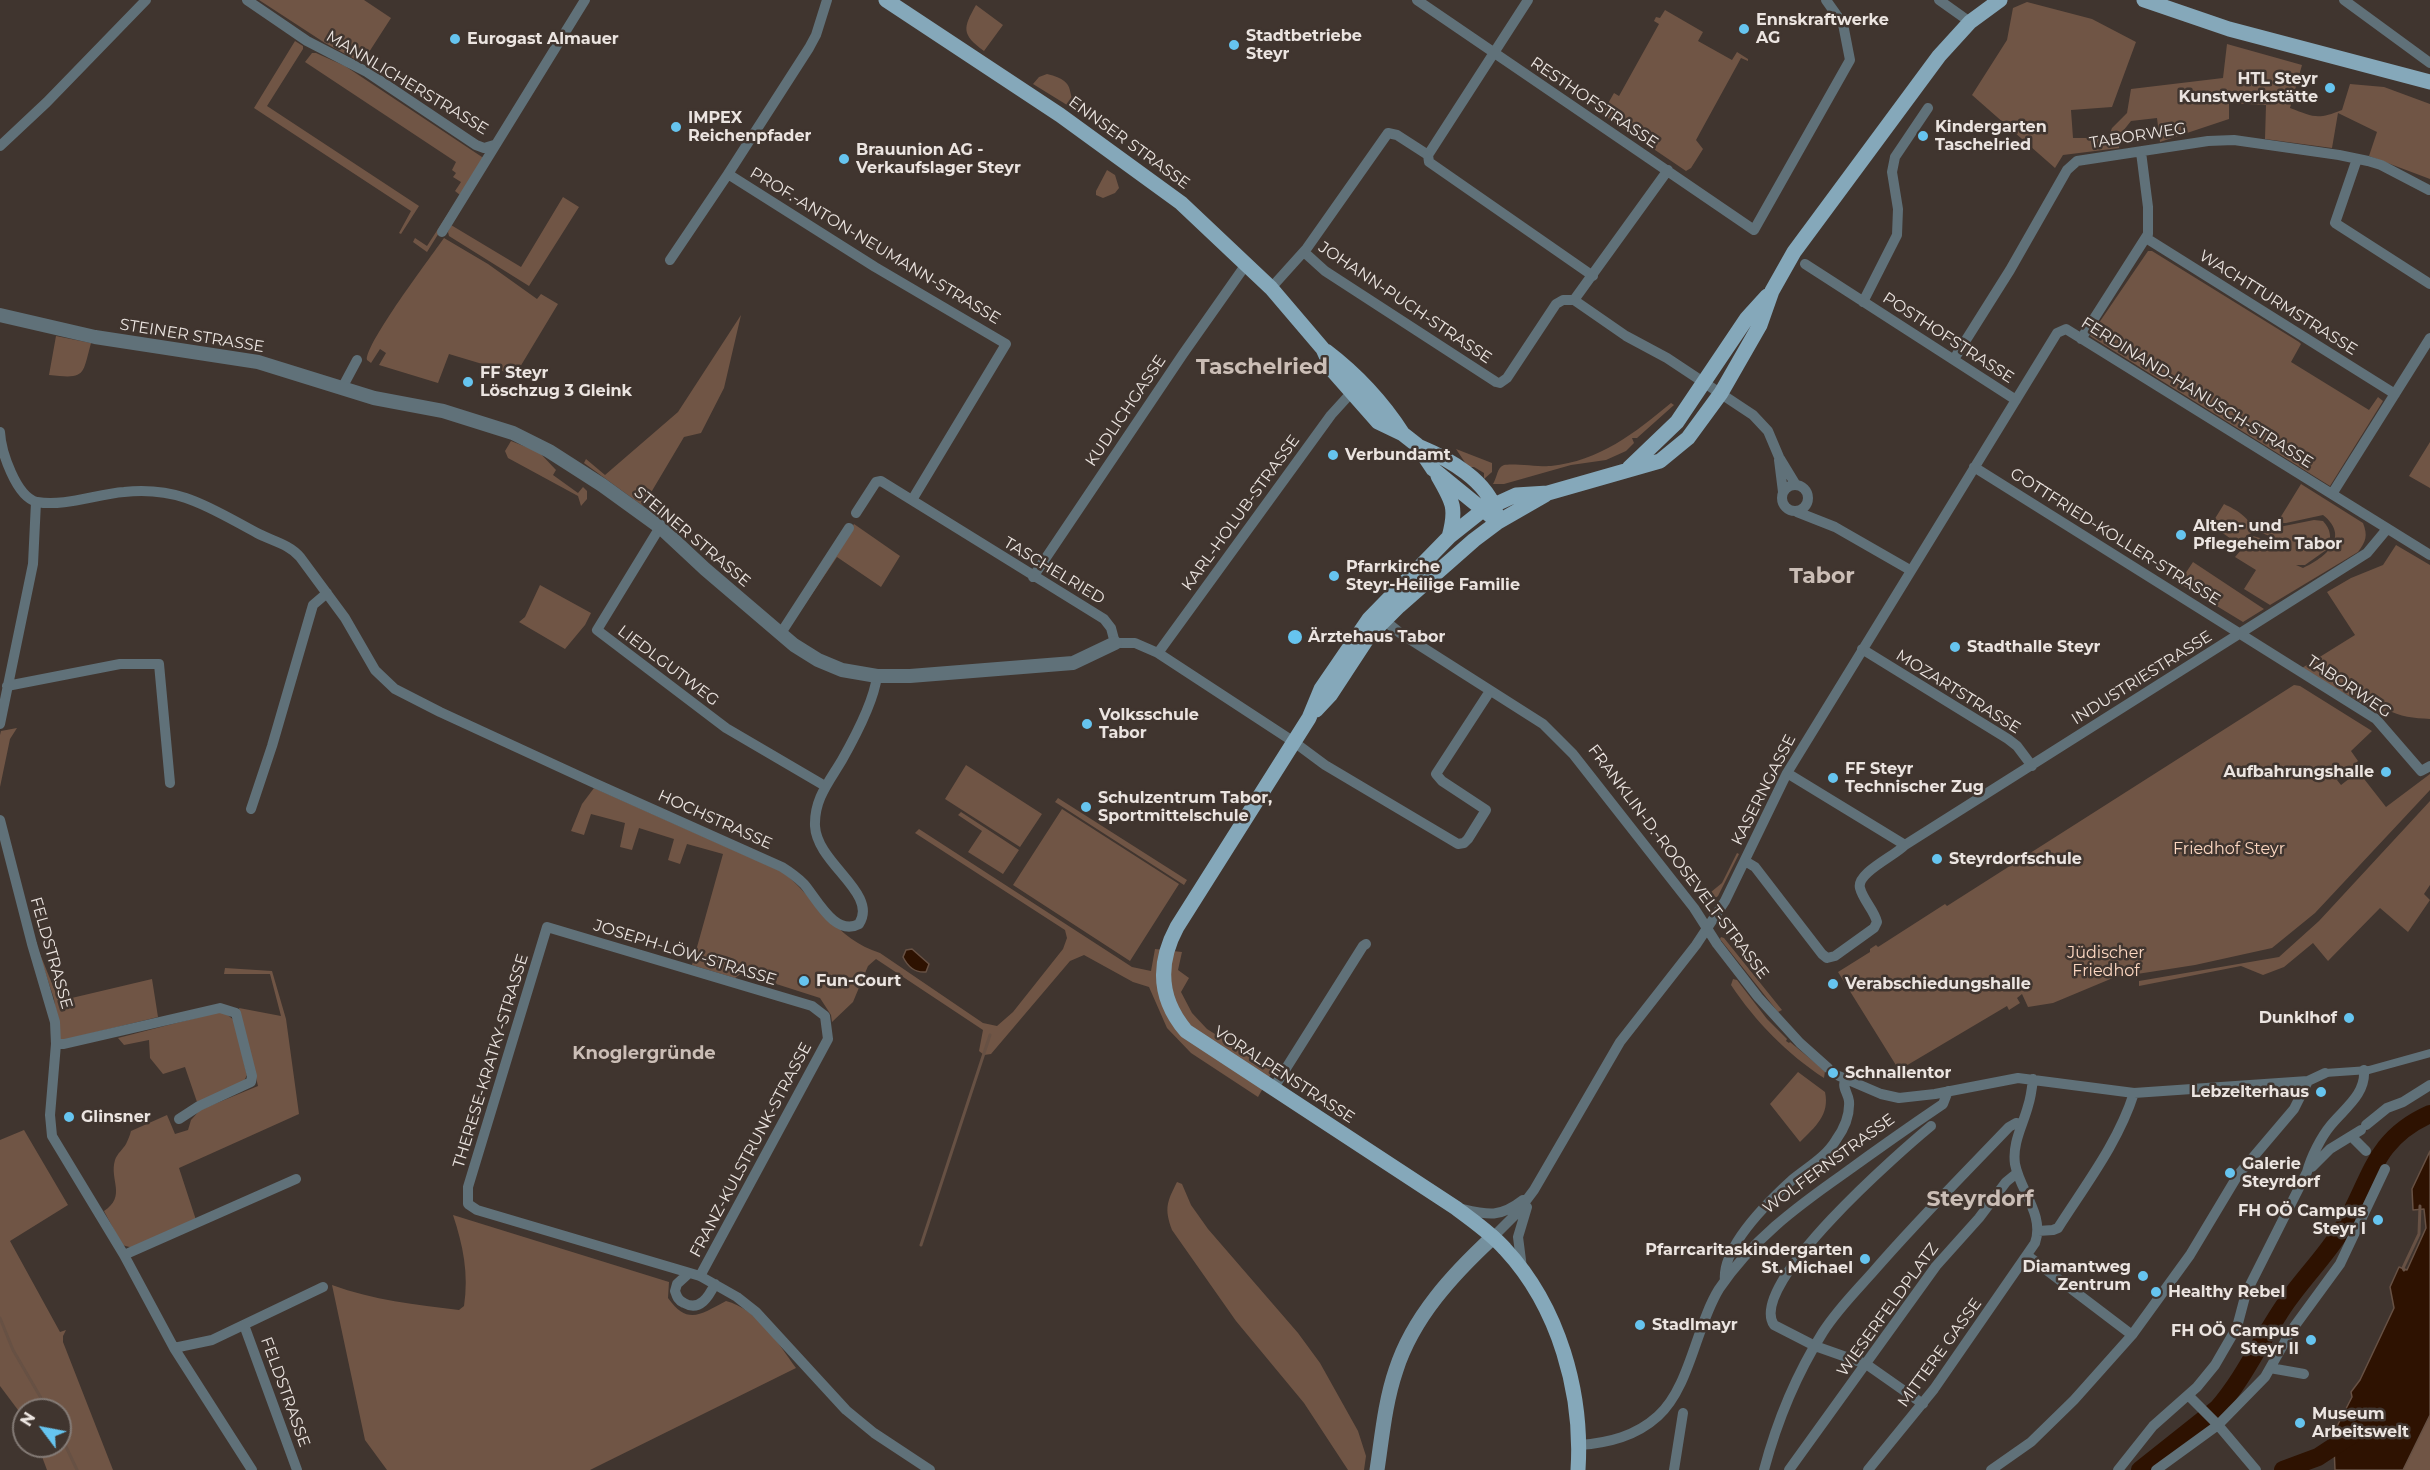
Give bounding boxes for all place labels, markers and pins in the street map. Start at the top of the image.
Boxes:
place label: Ennskraftwerke AG [1756,10,1889,48]
marker: Ennskraftwerke AG [1737,22,1751,36]
place label: Stadtbetriebe Steyr [1246,26,1362,64]
place label: Eurogast Almauer [467,29,619,49]
marker: Eurogast Almauer [448,32,462,46]
marker: Stadtbetriebe Steyr [1227,38,1241,52]
place label: HTL Steyr Kunstwerkstätte [2179,69,2318,107]
marker: HTL Steyr Kunstwerkstätte [2323,81,2337,95]
place label: IMPEX Reichenpfader [688,108,811,146]
place label: Kindergarten Taschelried [1935,117,2047,155]
marker: IMPEX Reichenpfader [669,120,683,134]
marker: Kindergarten Taschelried [1916,129,1930,143]
place label: Brauunion AG - Verkaufslager Steyr [856,140,1021,178]
marker: Brauunion AG - Verkaufslager Steyr [837,152,851,166]
place label: FF Steyr Löschzug 3 Gleink [480,363,632,401]
marker: FF Steyr Löschzug 3 Gleink [461,375,475,389]
place label: Verbundamt [1345,445,1451,465]
marker: Verbundamt [1326,448,1340,462]
place label: Alten- und Pflegeheim Tabor [2193,516,2342,554]
marker: Alten- und Pflegeheim Tabor [2174,528,2188,542]
place label: Pfarrkirche Steyr-Heilige Familie [1346,557,1520,595]
marker: Pfarrkirche Steyr-Heilige Familie [1327,569,1341,583]
place label: Ärztehaus Tabor [1308,627,1445,647]
marker: Ärztehaus Tabor [1286,628,1304,646]
place label: Stadthalle Steyr [1967,637,2100,657]
marker: Stadthalle Steyr [1948,640,1962,654]
place label: Volksschule Tabor [1099,705,1199,743]
marker: Volksschule Tabor [1080,717,1094,731]
place label: FF Steyr Technischer Zug [1845,759,1984,797]
place label: Aufbahrungshalle [2224,762,2374,782]
marker: Aufbahrungshalle [2379,765,2393,779]
marker: FF Steyr Technischer Zug [1826,771,1840,785]
place label: Schulzentrum Tabor, Sportmittelschule [1098,788,1272,826]
marker: Schulzentrum Tabor, Sportmittelschule [1079,800,1093,814]
place label: Steyrdorfschule [1949,849,2082,869]
marker: Steyrdorfschule [1930,852,1944,866]
place label: Fun-Court [816,971,901,991]
marker: Fun-Court [797,974,811,988]
place label: Verabschiedungshalle [1845,974,2031,994]
marker: Verabschiedungshalle [1826,977,1840,991]
place label: Dunklhof [2259,1008,2337,1028]
marker: Dunklhof [2342,1011,2356,1025]
place label: Schnallentor [1845,1063,1951,1083]
marker: Schnallentor [1826,1066,1840,1080]
place label: Lebzelterhaus [2191,1082,2309,1102]
marker: Lebzelterhaus [2314,1085,2328,1099]
place label: Glinsner [81,1107,151,1127]
marker: Glinsner [62,1110,76,1124]
place label: Galerie Steyrdorf [2242,1154,2320,1192]
marker: Galerie Steyrdorf [2223,1166,2237,1180]
place label: FH OÖ Campus Steyr I [2238,1201,2366,1239]
marker: FH OÖ Campus Steyr I [2371,1213,2385,1227]
place label: Pfarrcaritaskindergarten St. Michael [1645,1240,1853,1278]
marker: Pfarrcaritaskindergarten St. Michael [1858,1252,1872,1266]
place label: Diamantweg Zentrum [2023,1257,2131,1295]
marker: Diamantweg Zentrum [2136,1269,2150,1283]
place label: Healthy Rebel [2168,1282,2285,1302]
marker: Healthy Rebel [2149,1285,2163,1299]
place label: Stadlmayr [1652,1315,1738,1335]
marker: Stadlmayr [1633,1318,1647,1332]
place label: FH OÖ Campus Steyr II [2171,1321,2299,1359]
marker: FH OÖ Campus Steyr II [2304,1333,2318,1347]
place label: Museum Arbeitswelt [2312,1404,2409,1442]
marker: Museum Arbeitswelt [2293,1416,2307,1430]

